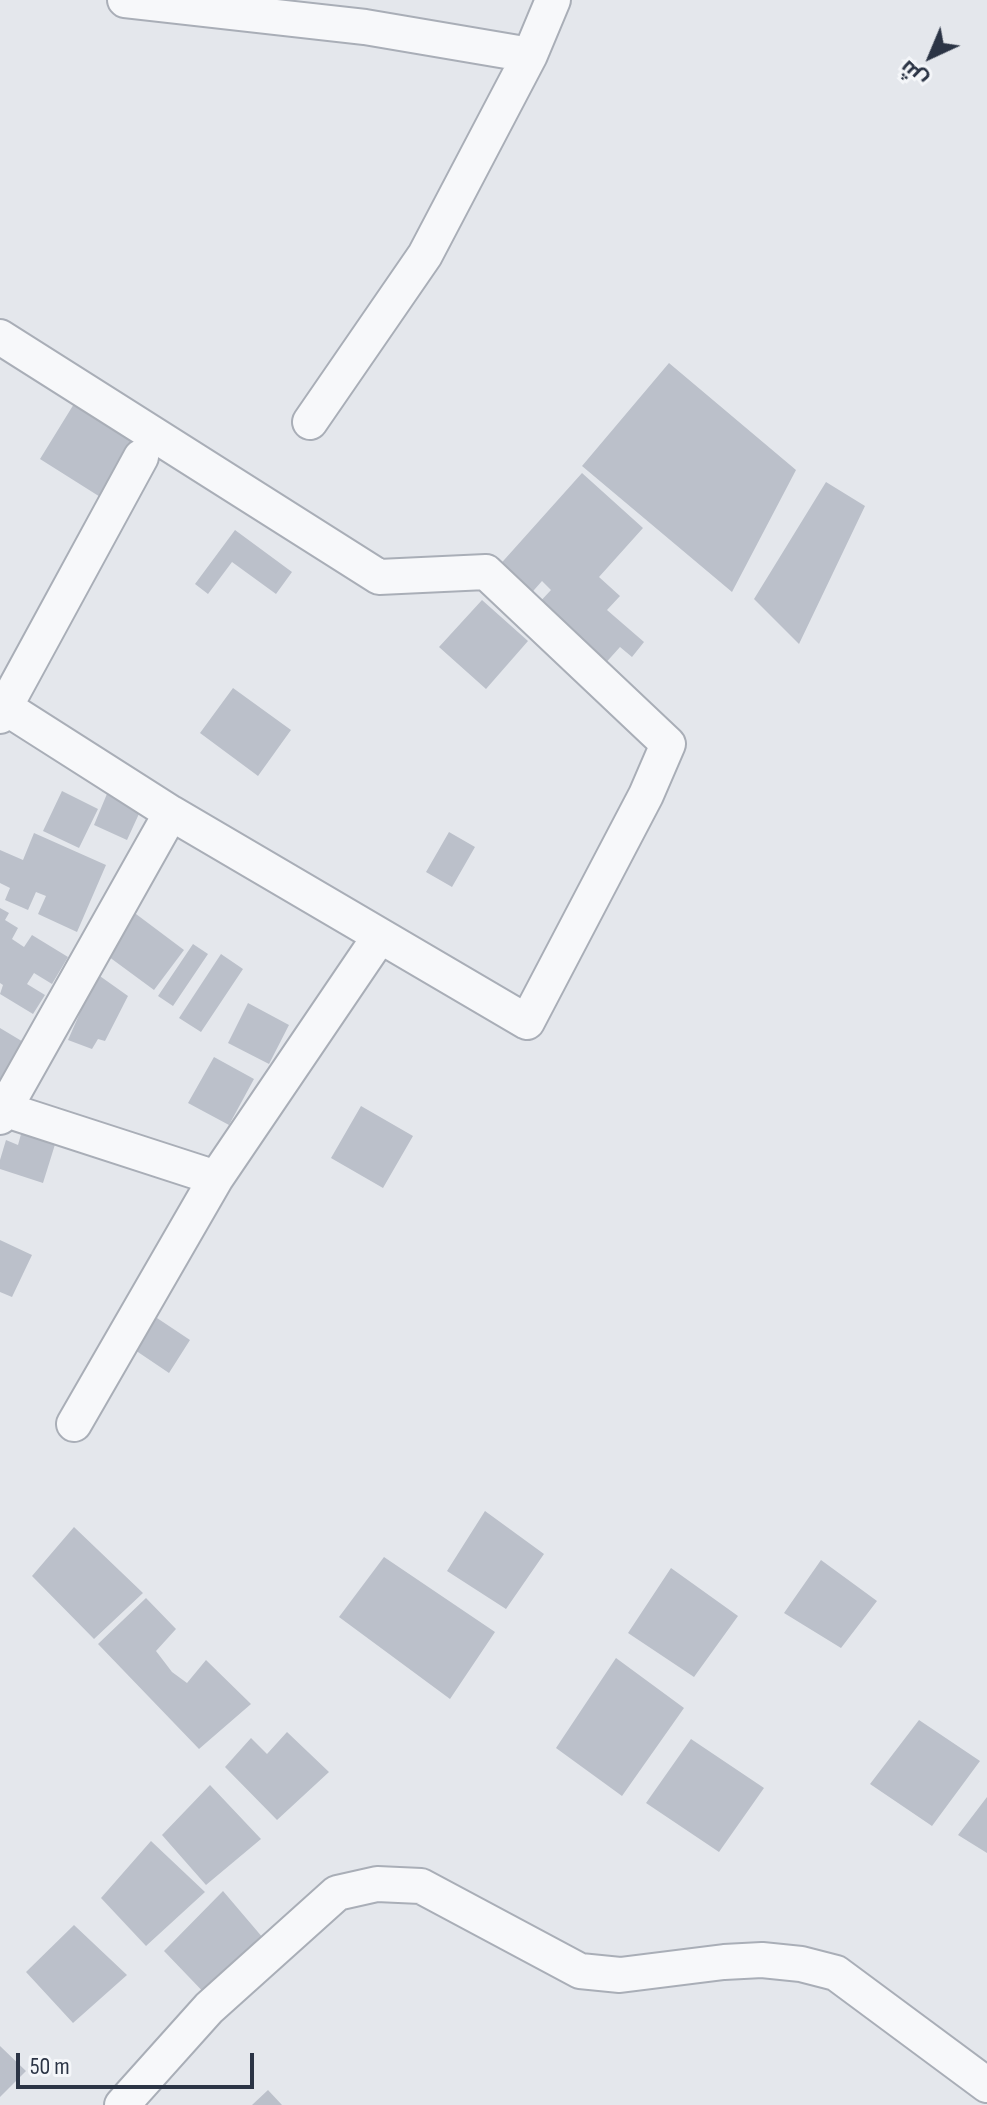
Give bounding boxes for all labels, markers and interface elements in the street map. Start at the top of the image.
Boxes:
north arrow [891,16,971,96]
text: ش [894,54,934,93]
scale bar [20,2037,258,2087]
text: 50 m [30,2052,70,2081]

